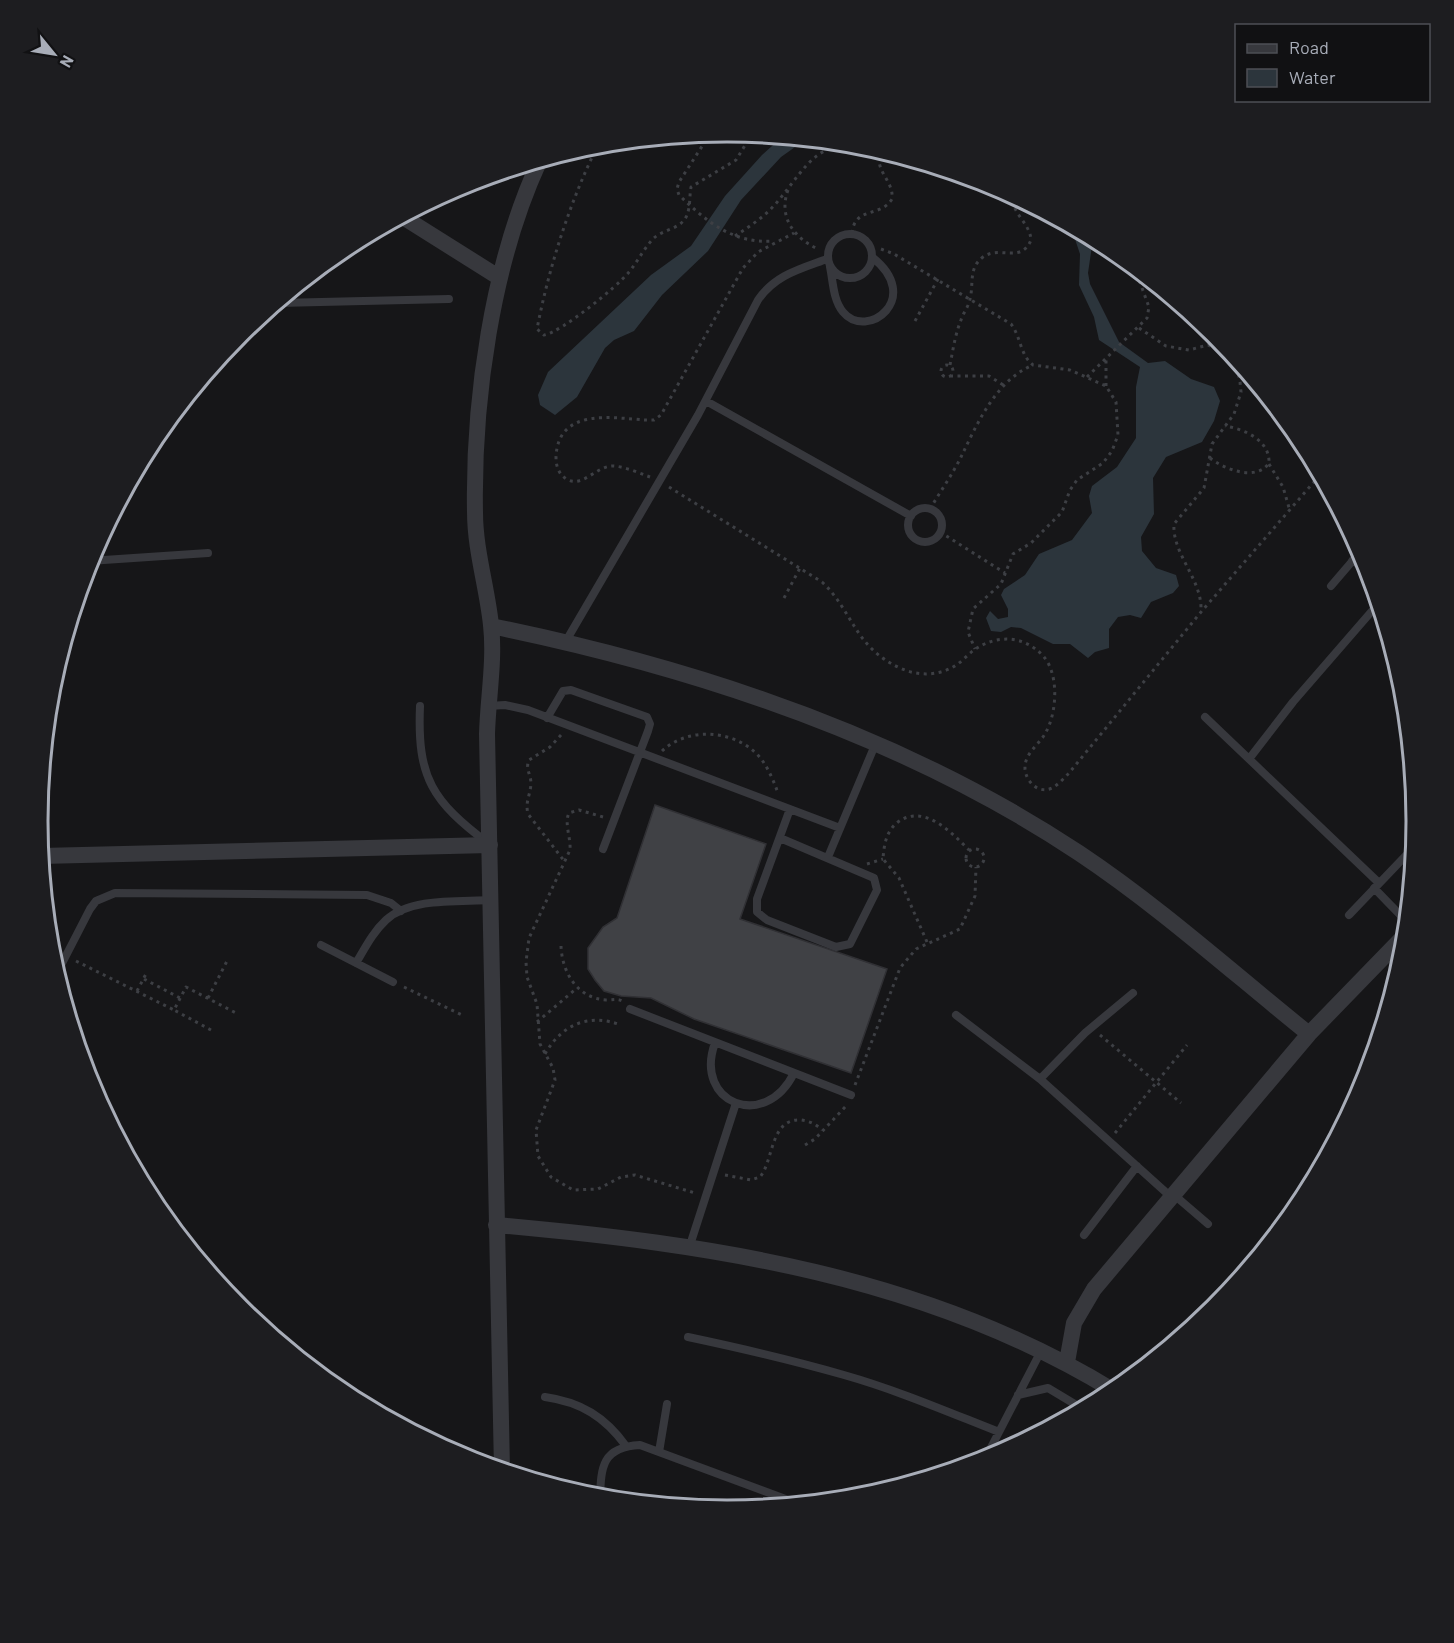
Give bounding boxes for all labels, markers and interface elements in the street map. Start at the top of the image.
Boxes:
north arrow [24,24,84,84]
legend [1235,24,1430,102]
text: Road [1289,36,1329,58]
text: N [57,52,78,71]
text: Water [1289,66,1336,88]

